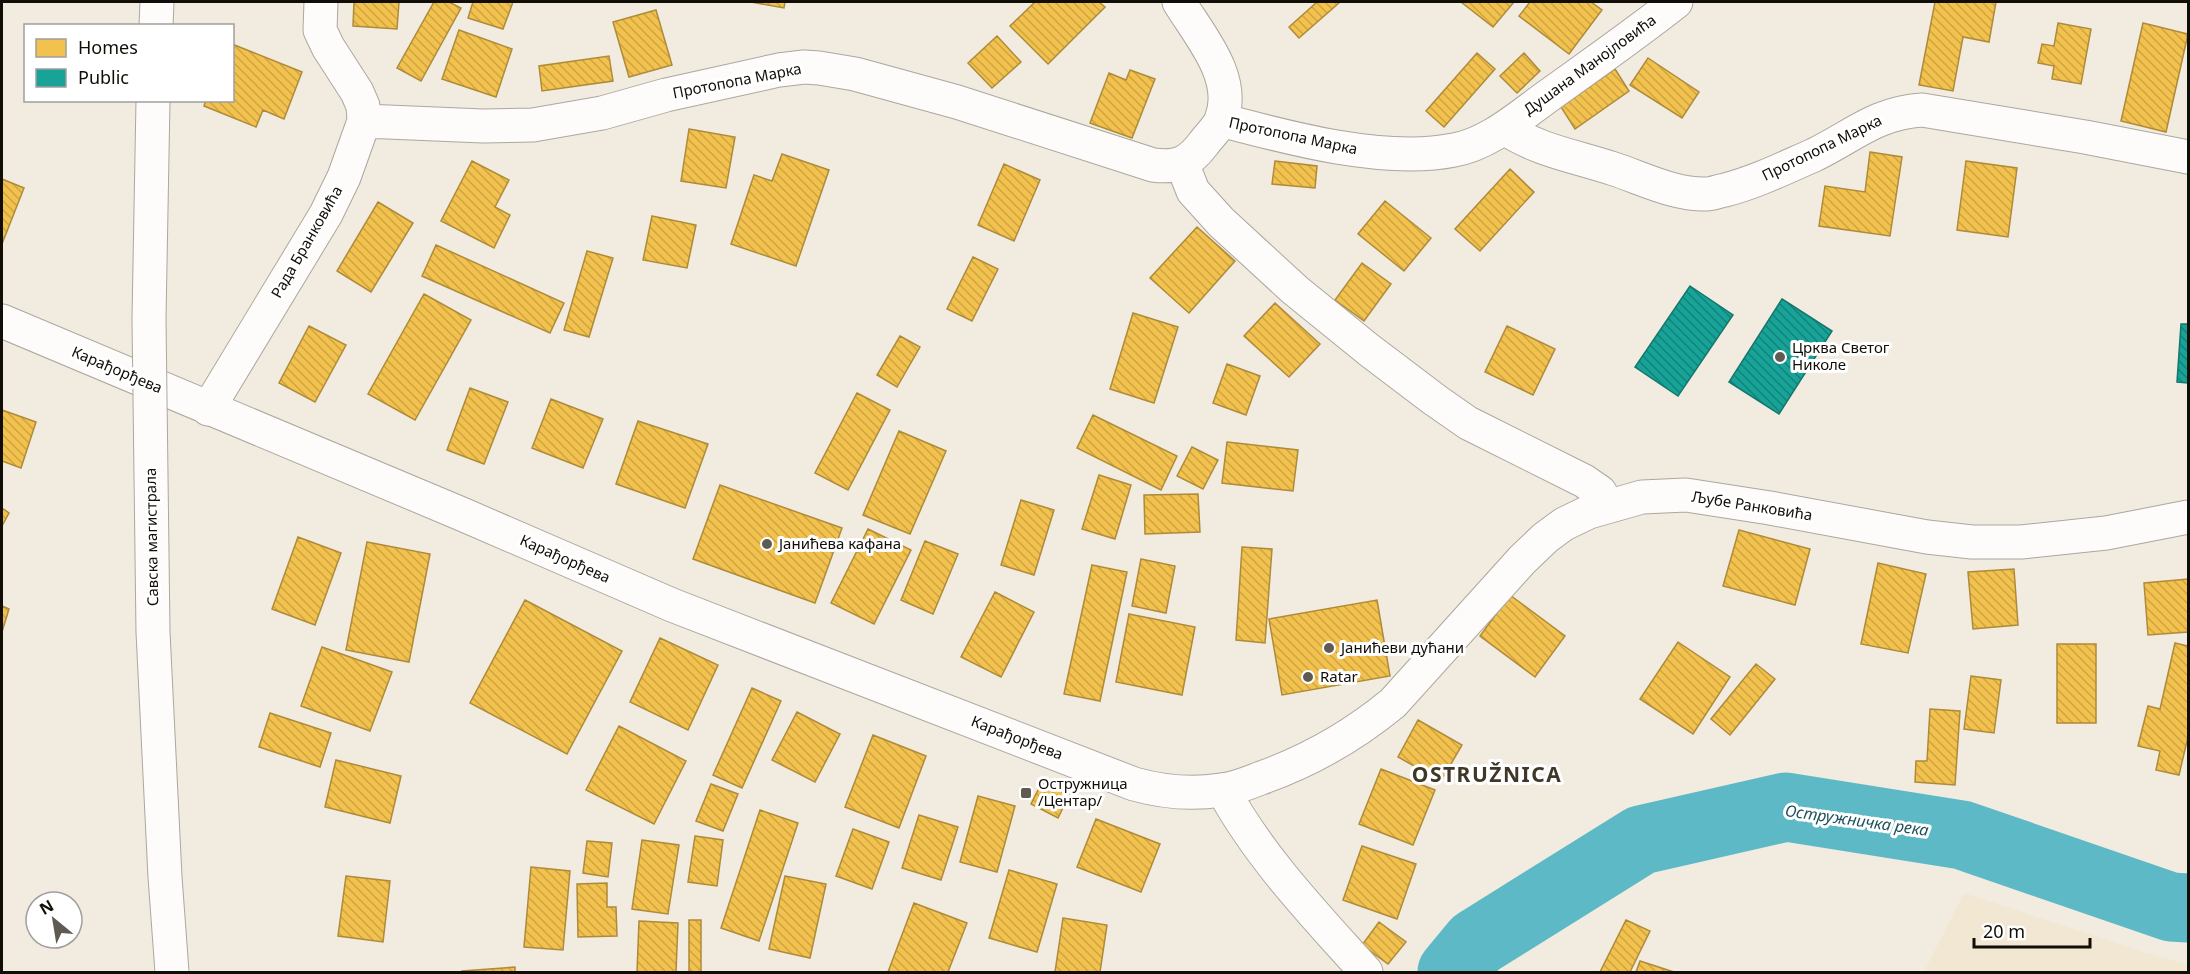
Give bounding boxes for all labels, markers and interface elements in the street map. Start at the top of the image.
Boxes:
street label: Душана Манојловића [1519,9,1660,119]
legend [24,24,234,102]
text: Homes [78,35,138,59]
street label: Протопопа Марка [671,58,803,102]
text: Public [78,65,129,89]
street label: Протопопа Марка [1758,109,1885,185]
street label: Протопопа Марка [1227,112,1359,158]
street label: Рада Бранковића [266,182,346,301]
place label: Црква Светог Николе [1792,337,1890,374]
street label: Карађорђева [69,341,166,397]
marker: Црква Светог Николе [1773,350,1787,364]
street label: Савска магистрала [140,468,162,606]
street label: Љубе Ранковића [1690,486,1814,524]
street label: Карађорђева [517,529,614,587]
place label: Јанићева кафана [777,533,901,553]
marker: Јанићева кафана [760,537,774,551]
place label: Јанићеви дућани [1339,637,1464,657]
marker: Јанићеви дућани [1322,641,1336,655]
place label: Ratar [1320,666,1358,686]
marker: Ratar [1301,670,1315,684]
street label: Карађорђева [969,710,1066,764]
district label: OSTRUŽNICA [1412,760,1562,788]
place label: Остружница /Центар/ [1038,773,1128,810]
marker: Остружница /Центар/ [1019,786,1033,800]
water label: Остружничка река [1784,799,1930,841]
north arrow [24,890,84,950]
text: N [35,894,58,920]
scale bar [1974,911,2090,949]
text: 20 m [1983,919,2025,943]

